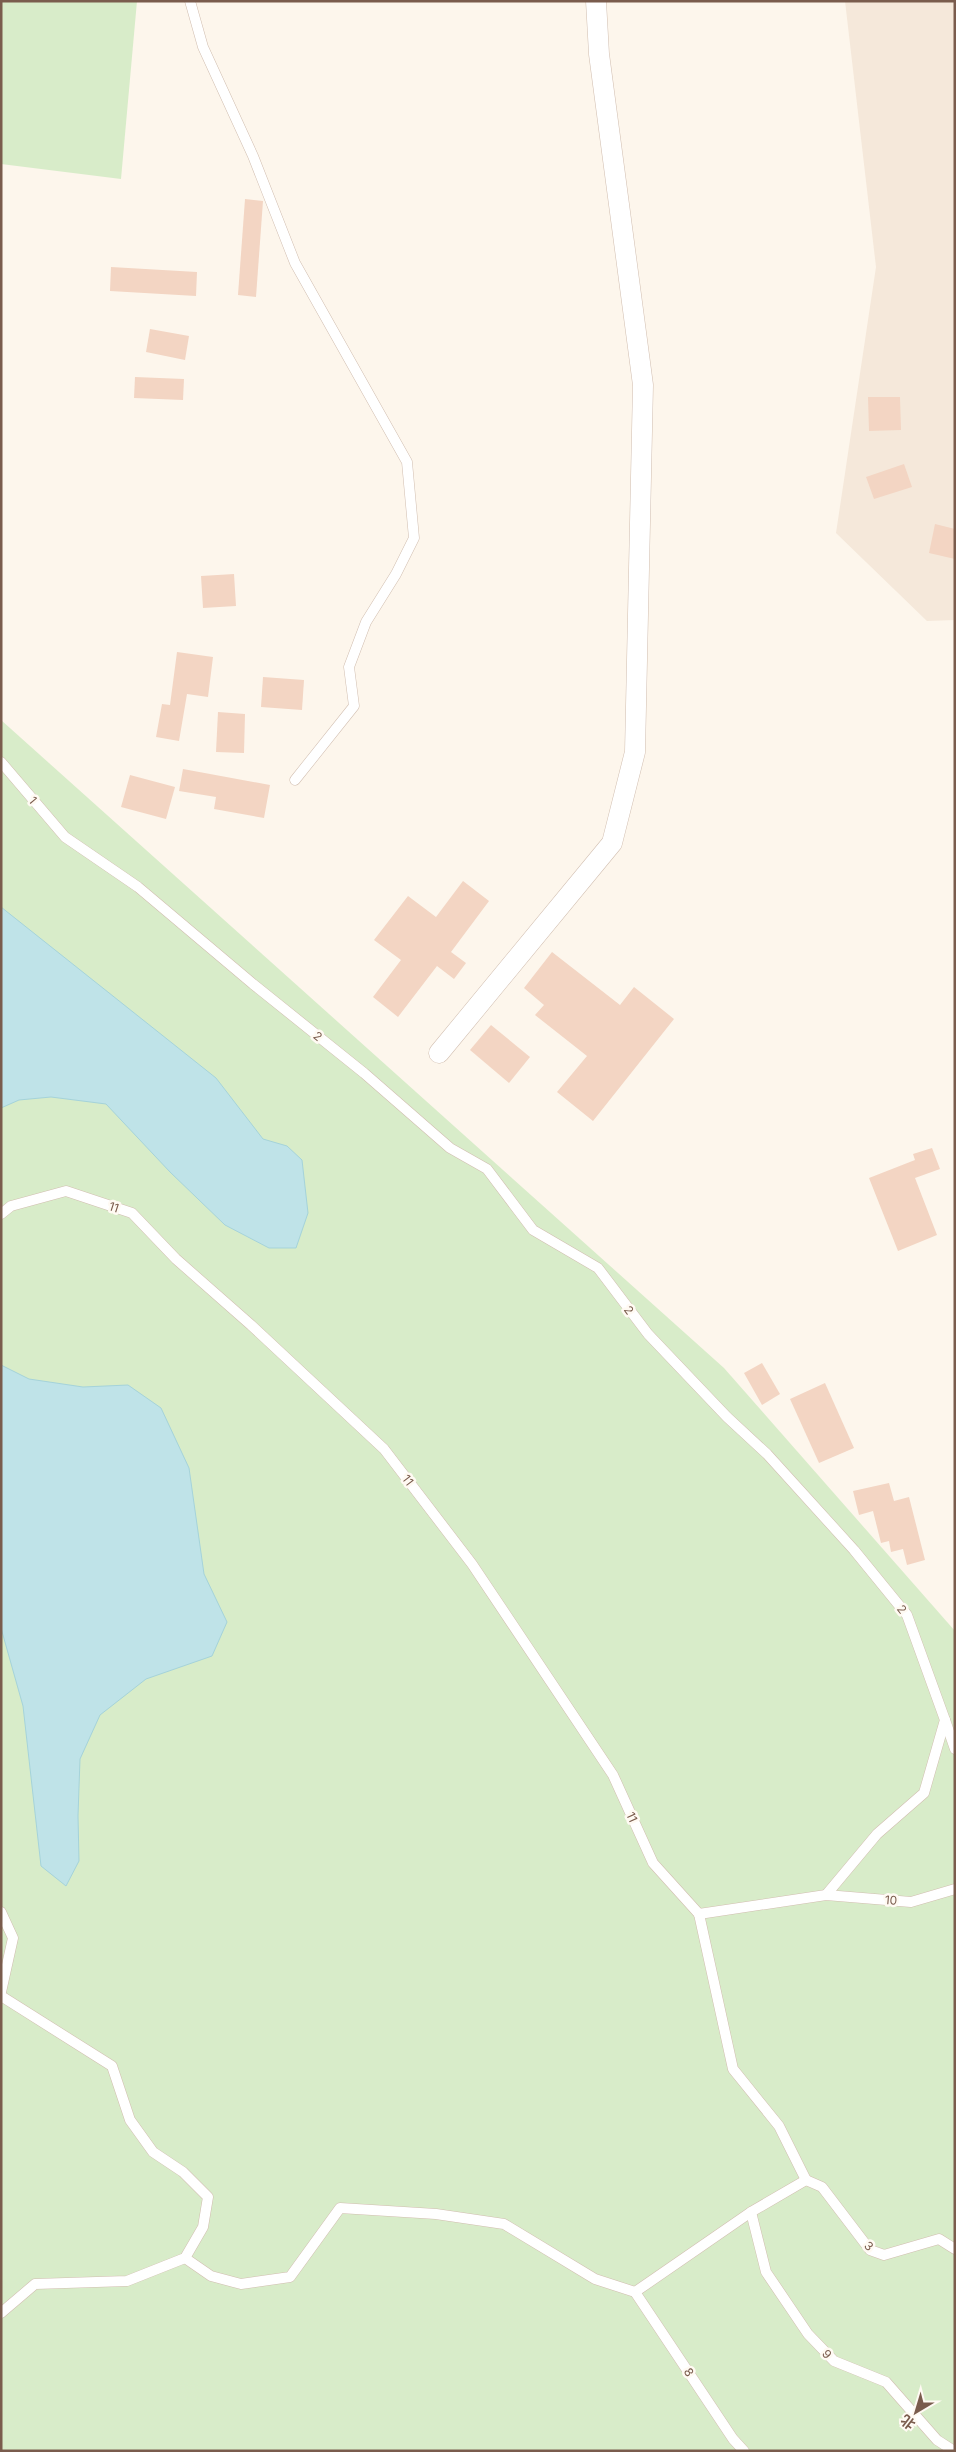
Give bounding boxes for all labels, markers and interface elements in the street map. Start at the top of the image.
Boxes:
street label: 1 [26,793,40,807]
street label: 2 [310,1028,326,1044]
street label: 11 [107,1198,121,1216]
street label: 2 [621,1303,637,1317]
street label: 11 [399,1472,417,1488]
street label: 2 [894,1601,910,1617]
street label: 11 [623,1809,641,1825]
street label: 10 [884,1892,898,1908]
street label: 3 [861,2238,877,2254]
street label: 9 [819,2346,835,2362]
street label: 8 [681,2365,697,2379]
north arrow [891,2387,941,2437]
text: 北 [897,2412,918,2434]

